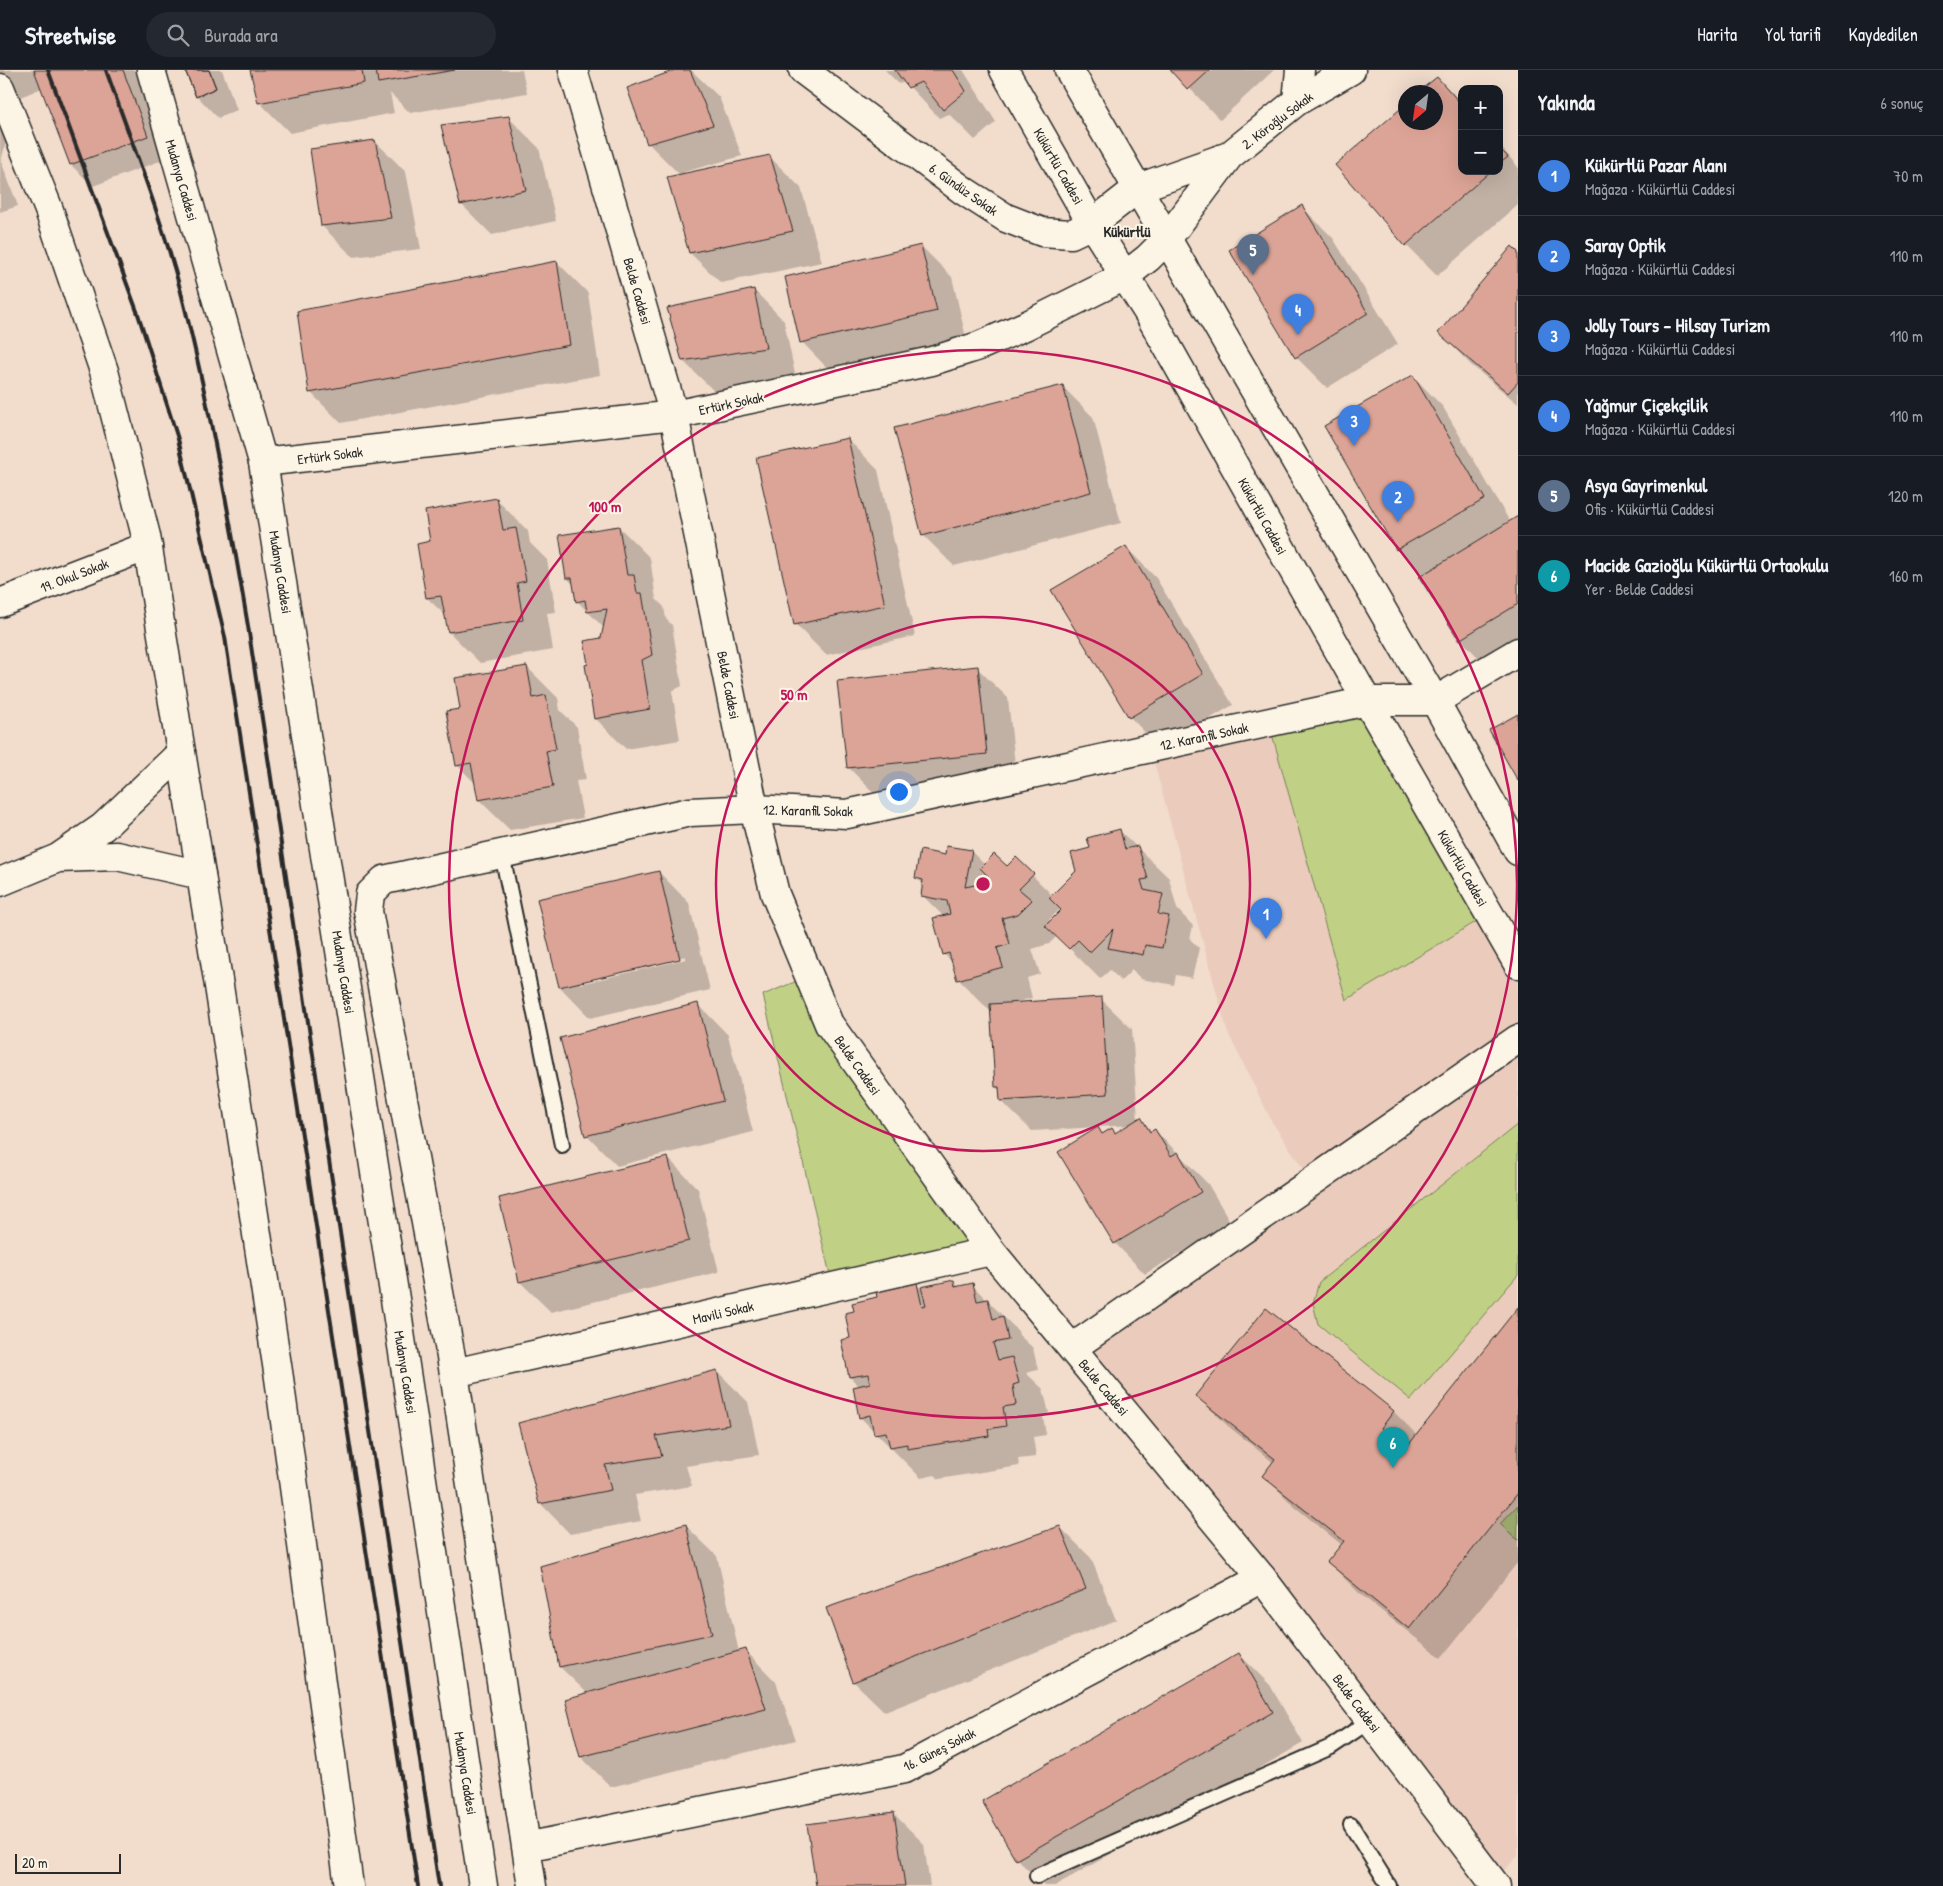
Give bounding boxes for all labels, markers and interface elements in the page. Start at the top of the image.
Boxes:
search box [146,12,496,57]
text: Streetwise [25,19,116,51]
icon: search [164,21,192,49]
text: Burada ara [204,22,278,48]
text: Harita [1697,22,1737,47]
text: Yol tarifi [1765,22,1821,47]
text: Kaydedilen [1849,22,1918,47]
north arrow [1398,85,1443,130]
map controls [1458,85,1503,175]
button: + [1458,85,1503,130]
street label: 2. Köroğlu Sokak [1237,87,1317,154]
text: Yakında [1538,88,1595,117]
text: 6 sonuç [1880,92,1923,114]
street label: Kükürtlü Caddesi [1029,124,1089,208]
button: − [1458,130,1503,175]
street label: Mudanya Caddesi [160,137,203,223]
text: Kükürtlü Pazar Alanı [1585,152,1727,178]
street label: 6. Gündüz Sokak [926,158,1002,220]
text: 1 [1551,165,1557,187]
text: 70 m [1893,165,1923,187]
text: Mağaza · Kükürtlü Caddesi [1585,178,1735,200]
district label: Kükürtlü [1104,221,1151,242]
text: Saray Optik [1585,232,1666,258]
pin: 5 [1237,234,1269,275]
text: 2 [1550,245,1558,267]
text: 110 m [1890,245,1923,267]
street label: Belde Caddesi [619,255,657,327]
text: Mağaza · Kükürtlü Caddesi [1585,258,1735,280]
pin: 4 [1282,294,1314,335]
text: Jolly Tours - Hilsay Turizm [1585,312,1770,338]
text: 3 [1550,325,1558,347]
text: 110 m [1890,325,1923,347]
text: Mağaza · Kükürtlü Caddesi [1585,338,1735,360]
street label: Ertürk Sokak [697,387,765,419]
text: Yağmur Çiçekçilik [1585,392,1708,418]
pin: 3 [1338,405,1370,446]
text: 4 [1551,405,1557,427]
text: 110 m [1890,405,1923,427]
text: Mağaza · Kükürtlü Caddesi [1585,418,1735,440]
street label: Ertürk Sokak [296,442,364,468]
text: Asya Gayrimenkul [1585,472,1707,498]
street label: Kükürtlü Caddesi [1234,474,1292,558]
pin: 2 [1382,481,1414,522]
text: 5 [1551,485,1557,507]
text: 120 m [1888,485,1923,507]
text: 100 m [589,496,621,517]
text: Ofis · Kükürtlü Caddesi [1585,498,1714,520]
street label: Mudanya Caddesi [264,529,297,615]
text: Macide Gazioğlu Kükürtlü Ortaokulu [1585,552,1828,578]
street label: 19. Okul Sokak [37,553,111,597]
text: 6 [1551,565,1557,587]
text: 160 m [1889,565,1923,587]
text: Yer · Belde Caddesi [1585,578,1694,600]
street label: Belde Caddesi [713,649,745,721]
text: 50 m [781,684,807,705]
street label: 12. Karanfil Sokak [1158,717,1250,755]
your location [886,779,912,805]
street label: 12. Karanfil Sokak [763,800,853,820]
street label: Kükürtlü Caddesi [1433,826,1493,910]
centre of rings [974,875,992,893]
pin: 1 [1250,898,1282,939]
street label: Mudanya Caddesi [327,929,360,1015]
street label: Belde Caddesi [830,1031,886,1099]
street label: Mavili Sokak [691,1296,755,1328]
street label: Mudanya Caddesi [389,1329,422,1415]
street label: Belde Caddesi [1075,1355,1133,1419]
pin: 6 [1377,1427,1409,1468]
street label: Belde Caddesi [1329,1670,1385,1736]
street label: 16. Güneş Sokak [900,1723,979,1775]
street label: Mudanya Caddesi [449,1730,482,1816]
scale bar [15,1851,121,1874]
text: 20 m [22,1853,48,1872]

